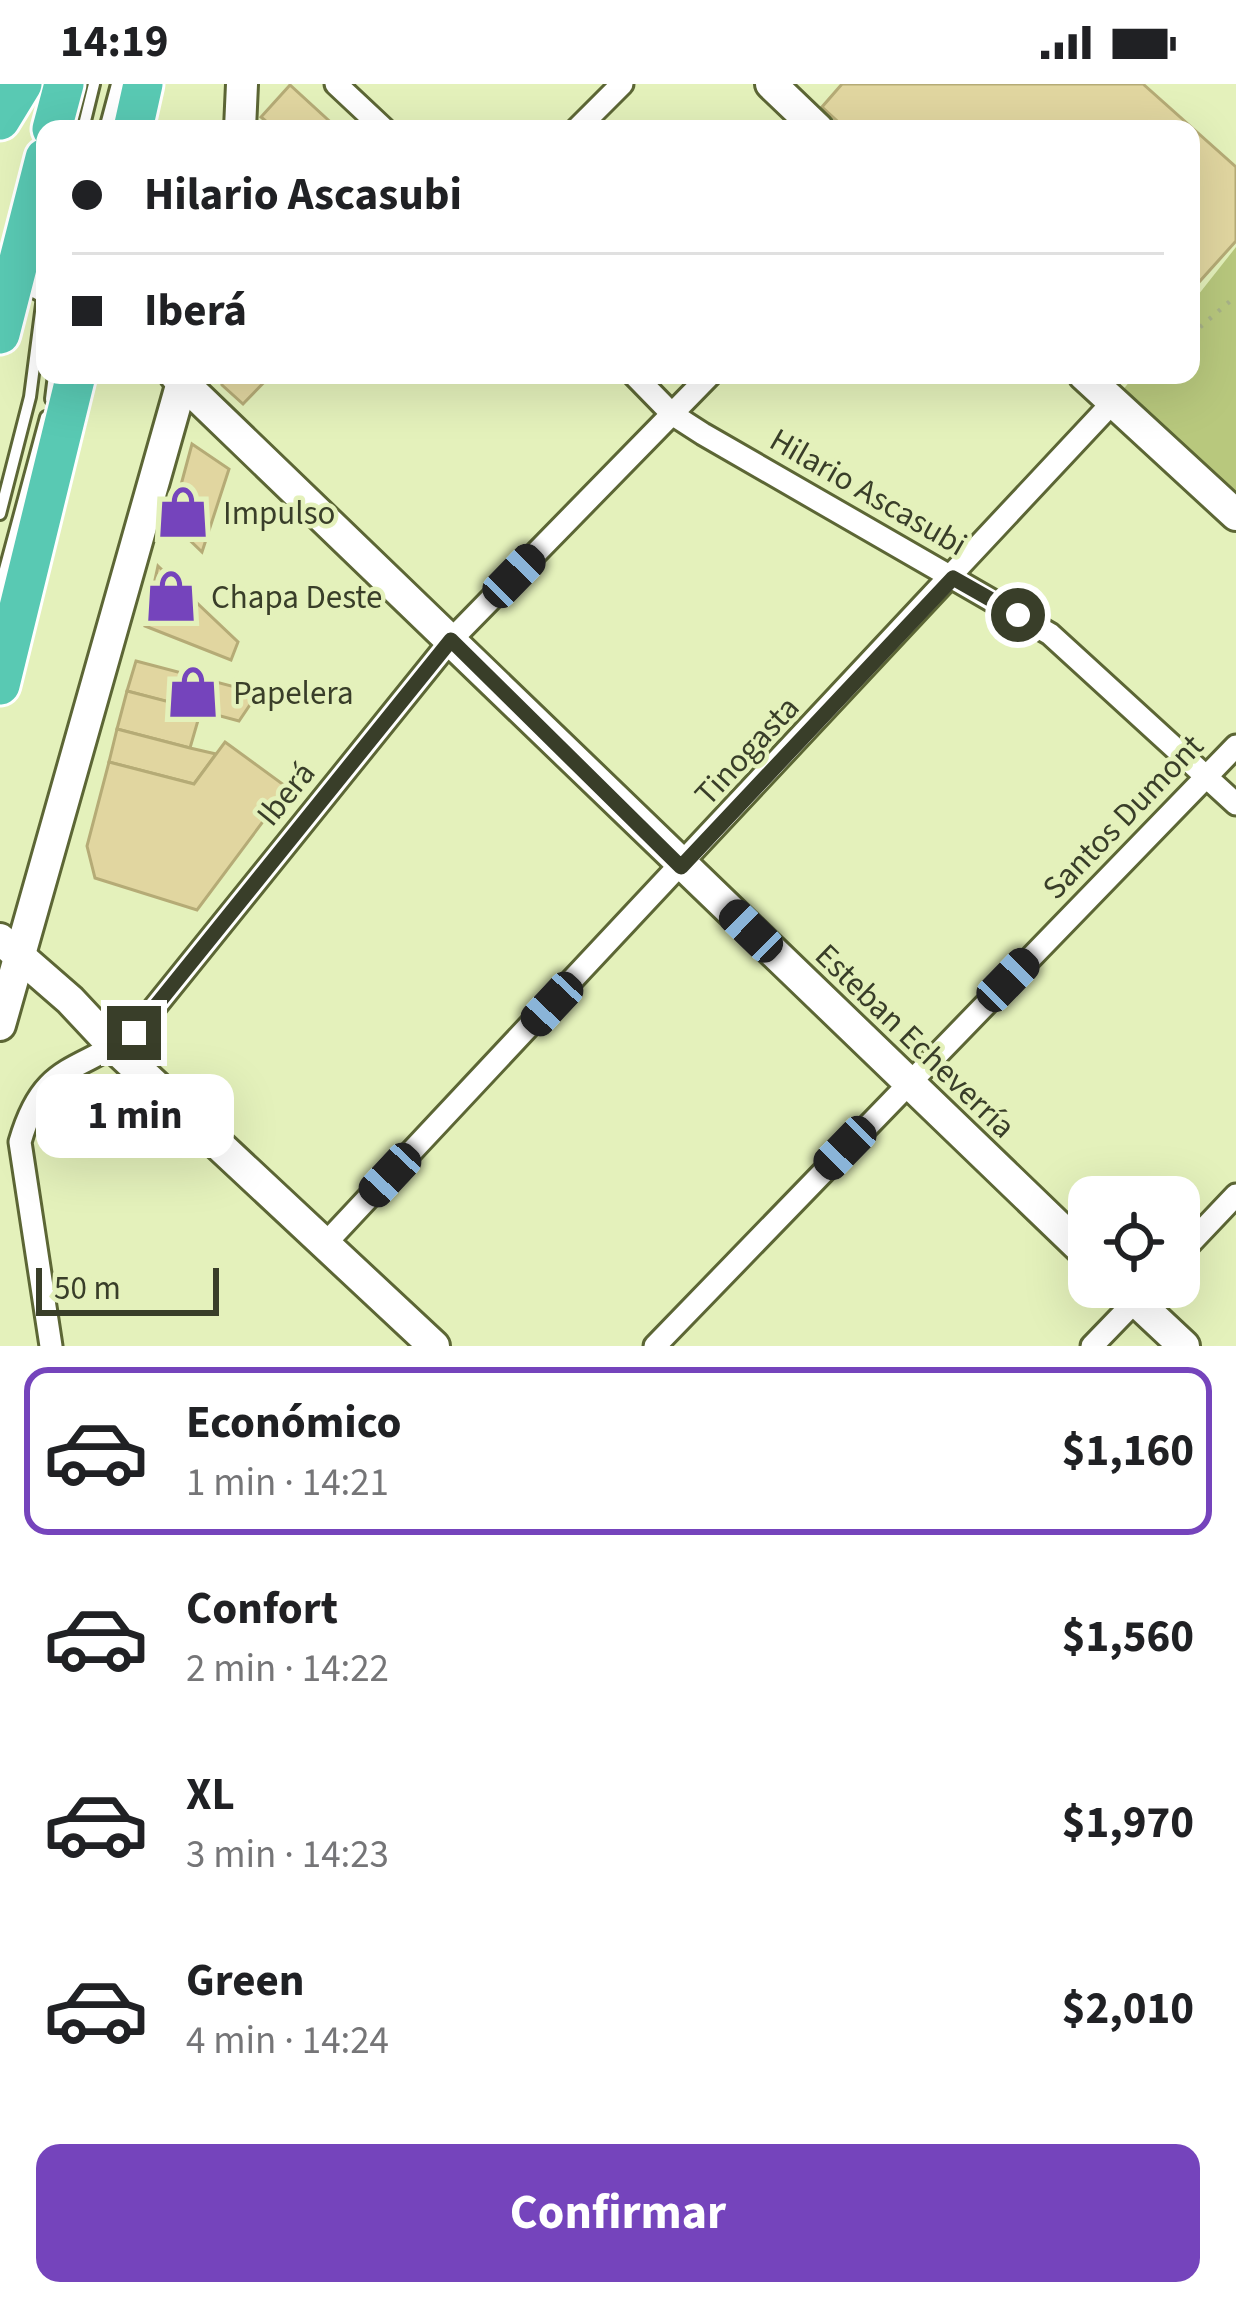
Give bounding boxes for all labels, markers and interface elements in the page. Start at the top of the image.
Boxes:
text: 14:19 [60,10,169,74]
text: Hilario Ascasubi [144,163,462,227]
text: Iberá [144,279,247,343]
street label: Hilario Ascasubi [761,417,976,568]
shop icon: Impulso [154,483,212,541]
place label: Impulso [223,490,335,537]
car [476,538,552,614]
shop icon: Chapa Deste [142,567,200,625]
place label: Chapa Deste [211,574,382,621]
route start [991,588,1045,642]
shop icon: Papelera [164,663,222,721]
place label: Papelera [233,670,354,717]
street label: Tinogasta [684,686,810,816]
street label: Santos Dumont [1032,724,1214,910]
street label: Iberá [246,752,327,836]
car [713,893,789,969]
street label: Esteban Echeverría [804,933,1026,1149]
car [970,942,1046,1018]
car [514,965,590,1043]
route end [107,1006,161,1060]
callout: 1 min [35,1075,233,1159]
text: 1 min [88,1088,182,1144]
car [807,1110,883,1186]
car [352,1136,428,1214]
map controls [1068,1176,1200,1308]
button: locate [1068,1176,1200,1308]
scale bar [36,1262,219,1315]
text: 50 m [54,1265,121,1312]
text: Económico [186,1391,402,1455]
icon: car [42,1397,150,1505]
text: $1,160 [1062,1419,1194,1483]
text: 1 min · 14:21 [186,1455,389,1511]
text: Confort [186,1577,338,1641]
icon: car [42,1583,150,1691]
text: $1,560 [1062,1605,1194,1669]
text: 2 min · 14:22 [186,1641,389,1697]
text: XL [186,1763,235,1827]
icon: car [42,1769,150,1877]
text: $1,970 [1062,1791,1194,1855]
text: 3 min · 14:23 [186,1827,389,1883]
text: Green [186,1949,305,2013]
icon: car [42,1955,150,2063]
text: $2,010 [1062,1977,1194,2041]
text: 4 min · 14:24 [186,2013,389,2069]
button: Confirmar [36,2144,1200,2282]

